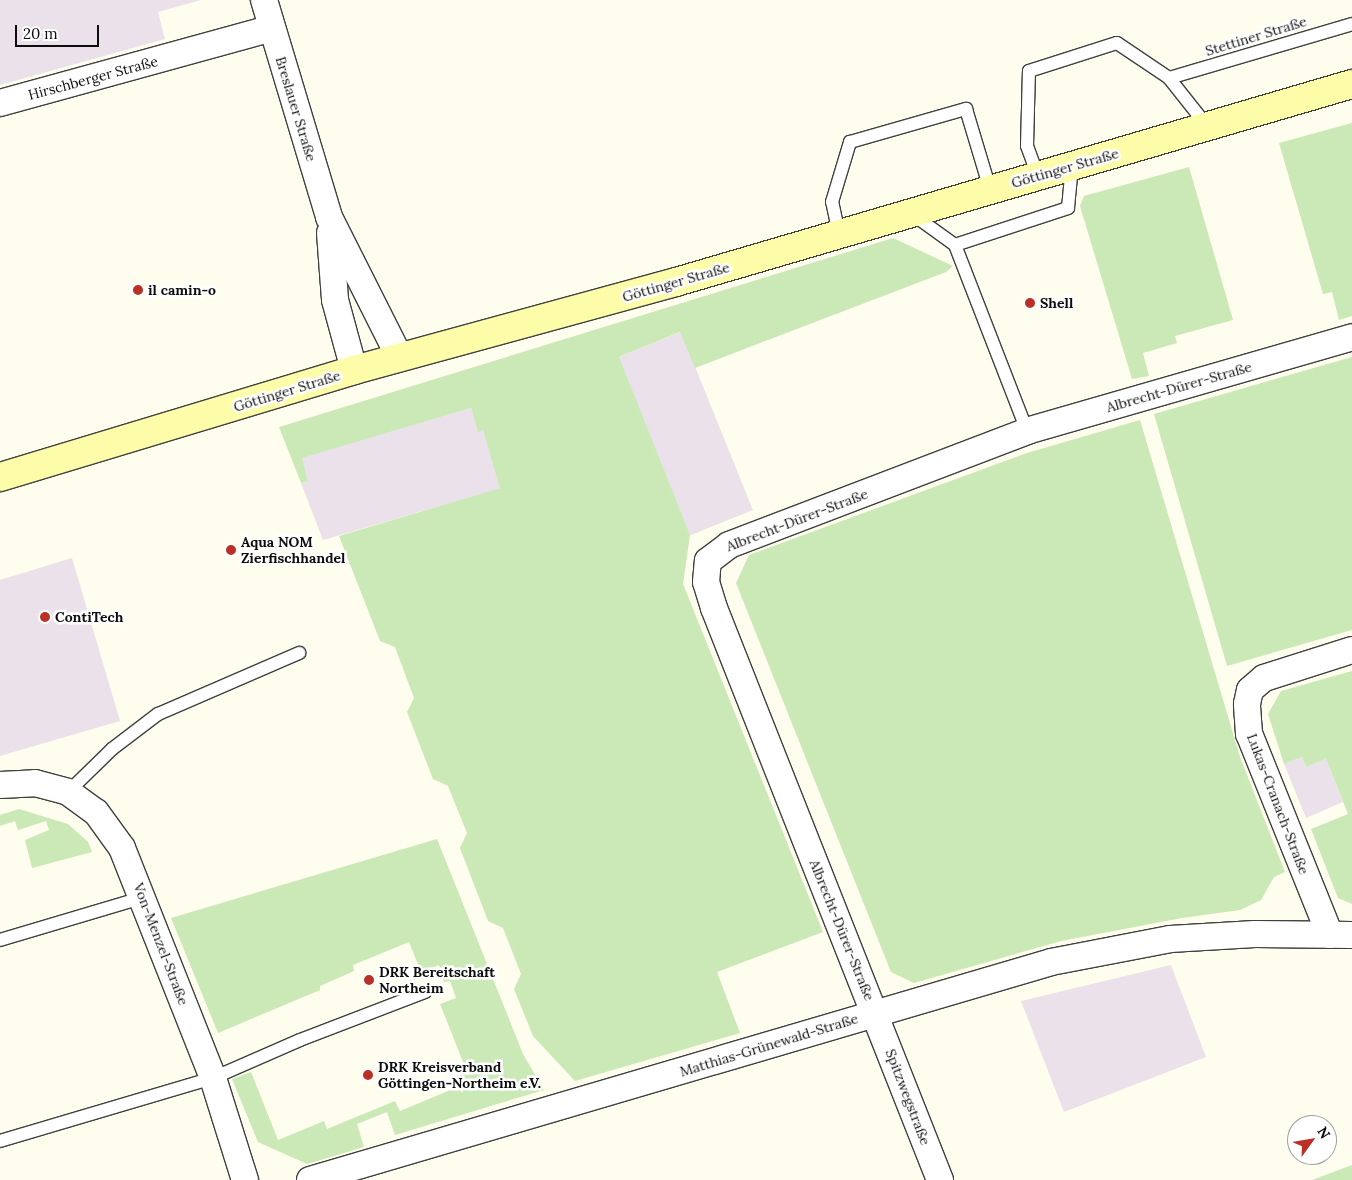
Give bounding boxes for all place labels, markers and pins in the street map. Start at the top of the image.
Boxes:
place label: il camin-o [148,282,216,298]
marker: il camin-o [132,284,144,296]
place label: Shell [1040,295,1073,311]
marker: Shell [1024,297,1036,309]
place label: Aqua NOM Zierfischhandel [241,534,345,566]
marker: Aqua NOM Zierfischhandel [225,544,237,556]
place label: ContiTech [55,609,124,625]
marker: ContiTech [39,611,51,623]
place label: DRK Bereitschaft Northeim [379,964,495,996]
marker: DRK Bereitschaft Northeim [363,974,375,986]
place label: DRK Kreisverband Göttingen-Northeim e.V. [378,1059,541,1092]
marker: DRK Kreisverband Göttingen-Northeim e.V. [362,1069,374,1081]

